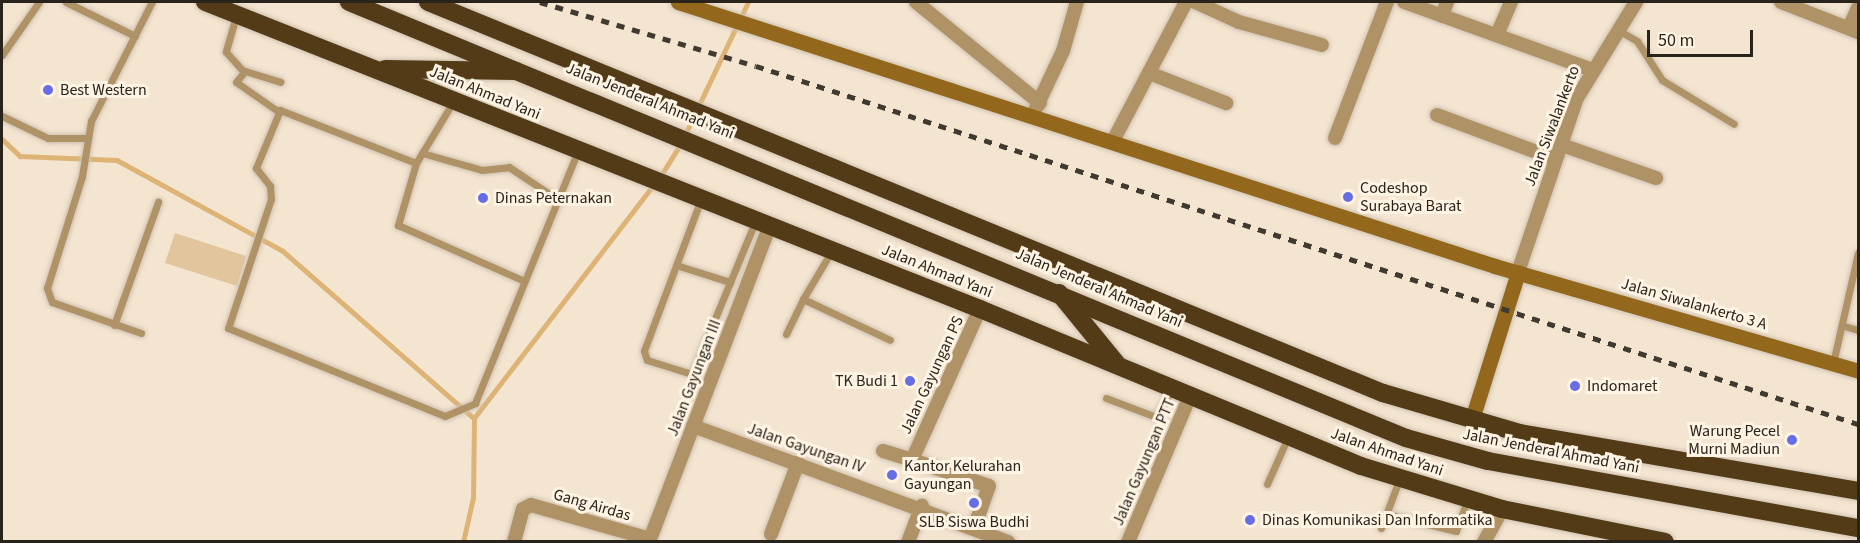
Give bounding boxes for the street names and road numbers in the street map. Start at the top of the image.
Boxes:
street label: Jalan Jenderal Ahmad Yani [563,58,737,144]
street label: Jalan Ahmad Yani [427,62,543,124]
street label: Jalan Siwalankerto [1520,63,1584,189]
street label: Jalan Ahmad Yani [879,240,995,302]
street label: Jalan Jenderal Ahmad Yani [1013,244,1185,332]
street label: Jalan Siwalankerto 3 A [1619,274,1769,334]
street label: Jalan Gayungan PS [896,313,968,437]
street label: Jalan Gayungan III [663,317,725,439]
street label: Jalan Gayungan PTT [1109,396,1179,528]
street label: Jalan Gayungan IV [745,419,867,477]
street label: Jalan Ahmad Yani [1328,424,1446,480]
street label: Jalan Jenderal Ahmad Yani [1461,424,1641,478]
street label: Gang Airdas [551,485,633,525]

